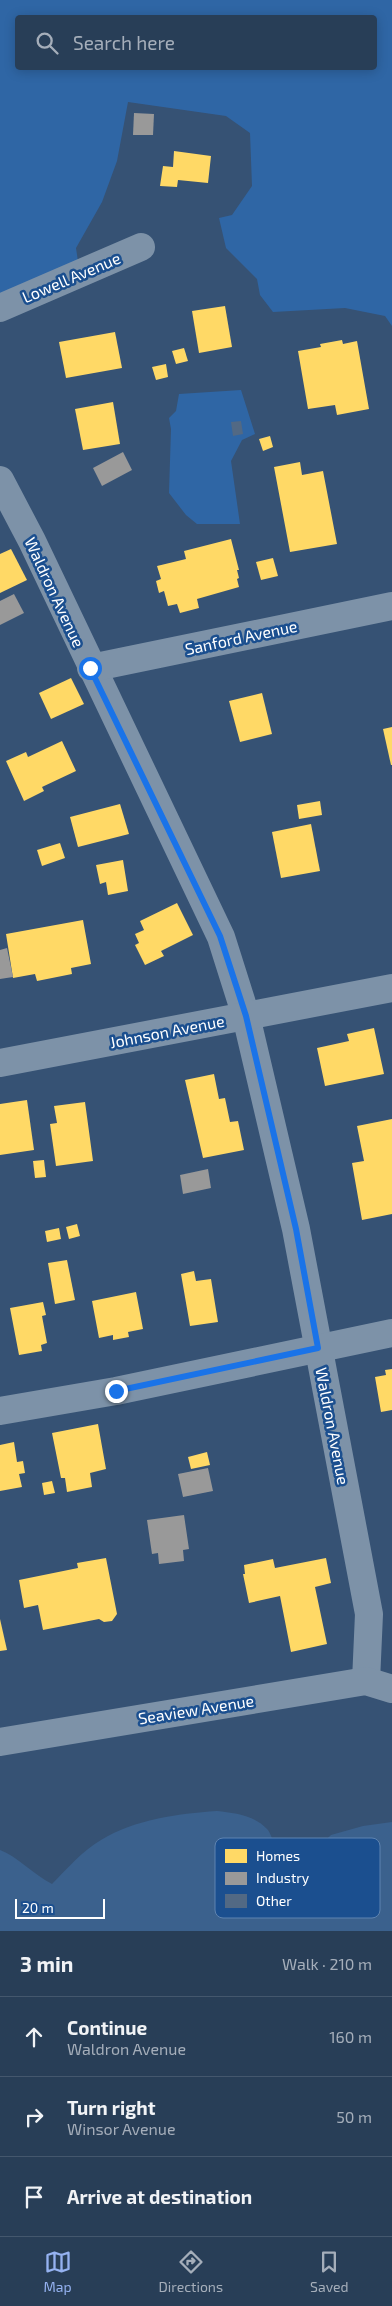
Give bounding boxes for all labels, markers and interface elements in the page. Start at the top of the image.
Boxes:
search box [15,15,377,70]
icon: search [33,29,61,57]
text: Search here [73,31,175,54]
street label: Lowell Avenue [19,248,123,306]
street label: Waldron Avenue [21,534,89,650]
street label: Sanford Avenue [183,616,299,658]
route start [79,657,102,680]
street label: Johnson Avenue [108,1011,226,1051]
street label: Waldron Avenue [312,1366,354,1486]
route end [105,1380,128,1403]
street label: Seaview Avenue [137,1690,255,1728]
legend [215,1838,380,1918]
text: Homes [256,1847,300,1864]
text: Industry [256,1869,310,1886]
text: Other [256,1892,292,1909]
scale bar [15,1896,105,1919]
text: 20 m [22,1899,54,1916]
text: 3 min [20,1951,73,1976]
text: Walk · 210 m [282,1954,372,1973]
text: Continue [67,2016,147,2039]
icon: ahead [20,2023,48,2051]
text: 160 m [329,2027,372,2046]
text: Waldron Avenue [67,2039,186,2058]
text: Turn right [67,2096,155,2119]
icon: right [20,2103,48,2131]
text: 50 m [336,2107,372,2126]
text: Winsor Avenue [67,2119,176,2138]
icon: arrive [20,2183,48,2211]
text: Arrive at destination [67,2185,252,2208]
tab: Map [43,2248,72,2295]
tab: Directions [159,2248,223,2295]
tab: Saved [310,2248,349,2295]

